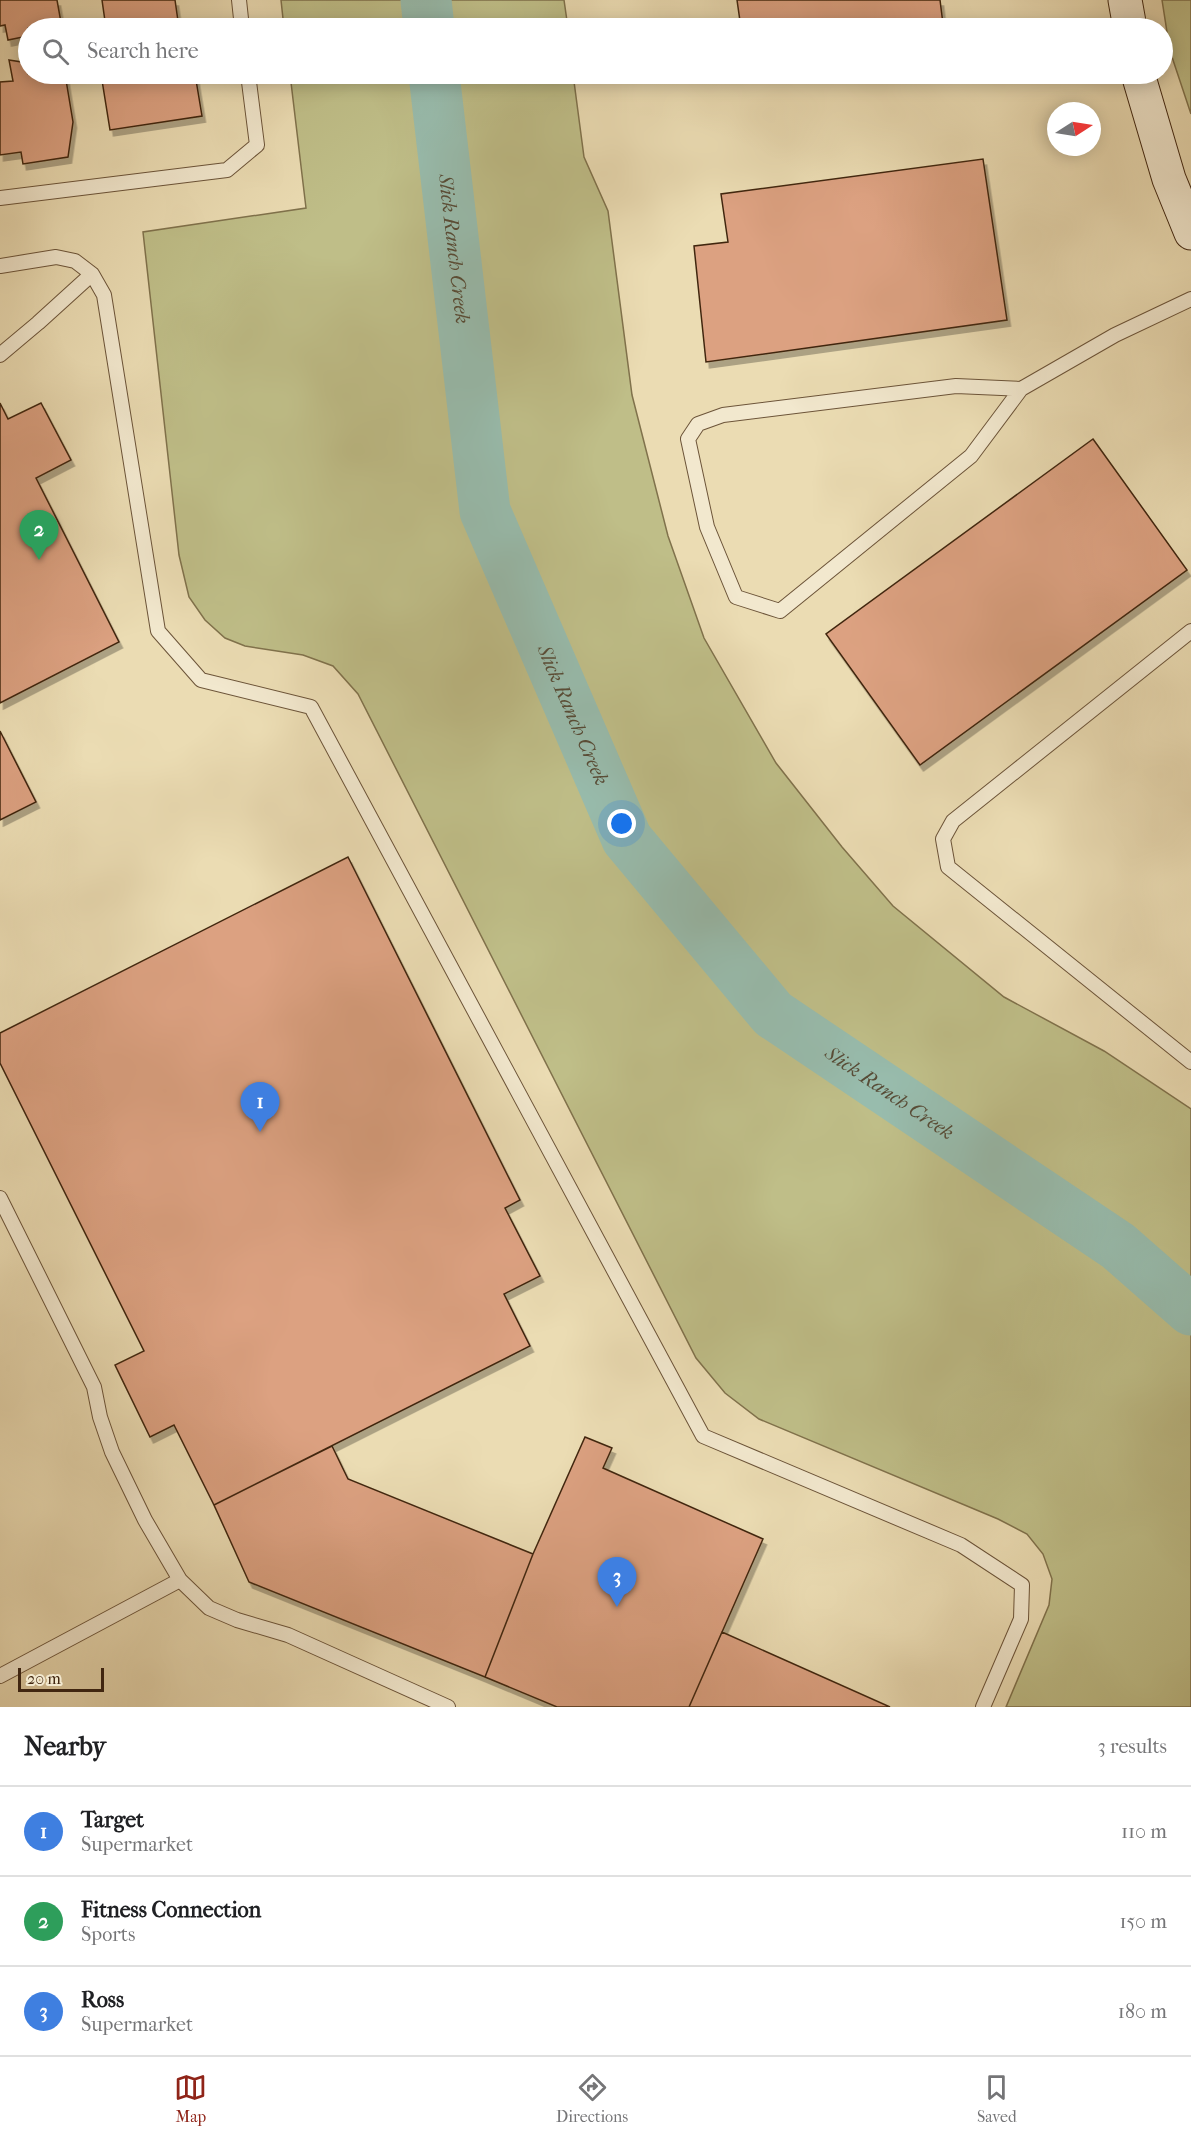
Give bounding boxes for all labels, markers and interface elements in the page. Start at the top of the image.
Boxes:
search box [18,18,1173,84]
icon: search [39,35,72,68]
text: Search here [87,38,199,64]
north arrow [1047,102,1101,156]
water label: Slick Ranch Creek [434,172,474,325]
pin: 2 [20,510,58,560]
water label: Slick Ranch Creek [532,640,613,789]
your location [607,809,636,838]
water label: Slick Ranch Creek [820,1041,958,1144]
pin: 1 [240,1082,280,1132]
pin: 3 [598,1558,636,1607]
scale bar [18,1665,104,1692]
text: 20 m [27,1669,61,1688]
text: Nearby [24,1731,106,1762]
text: 3 results [1098,1735,1167,1758]
text: Target [81,1807,144,1833]
text: 1 [40,1820,47,1843]
text: 110 m [1121,1820,1167,1843]
text: Supermarket [81,1833,193,1856]
text: Fitness Connection [81,1897,261,1923]
text: 2 [38,1910,49,1933]
text: 150 m [1119,1910,1167,1933]
text: Sports [81,1923,135,1946]
text: Ross [81,1987,124,2013]
text: 3 [39,2000,48,2023]
text: 180 m [1118,2000,1167,2023]
text: Supermarket [81,2013,193,2036]
tab: Map [174,2071,207,2126]
tab: Directions [556,2071,628,2126]
tab: Saved [977,2071,1017,2126]

